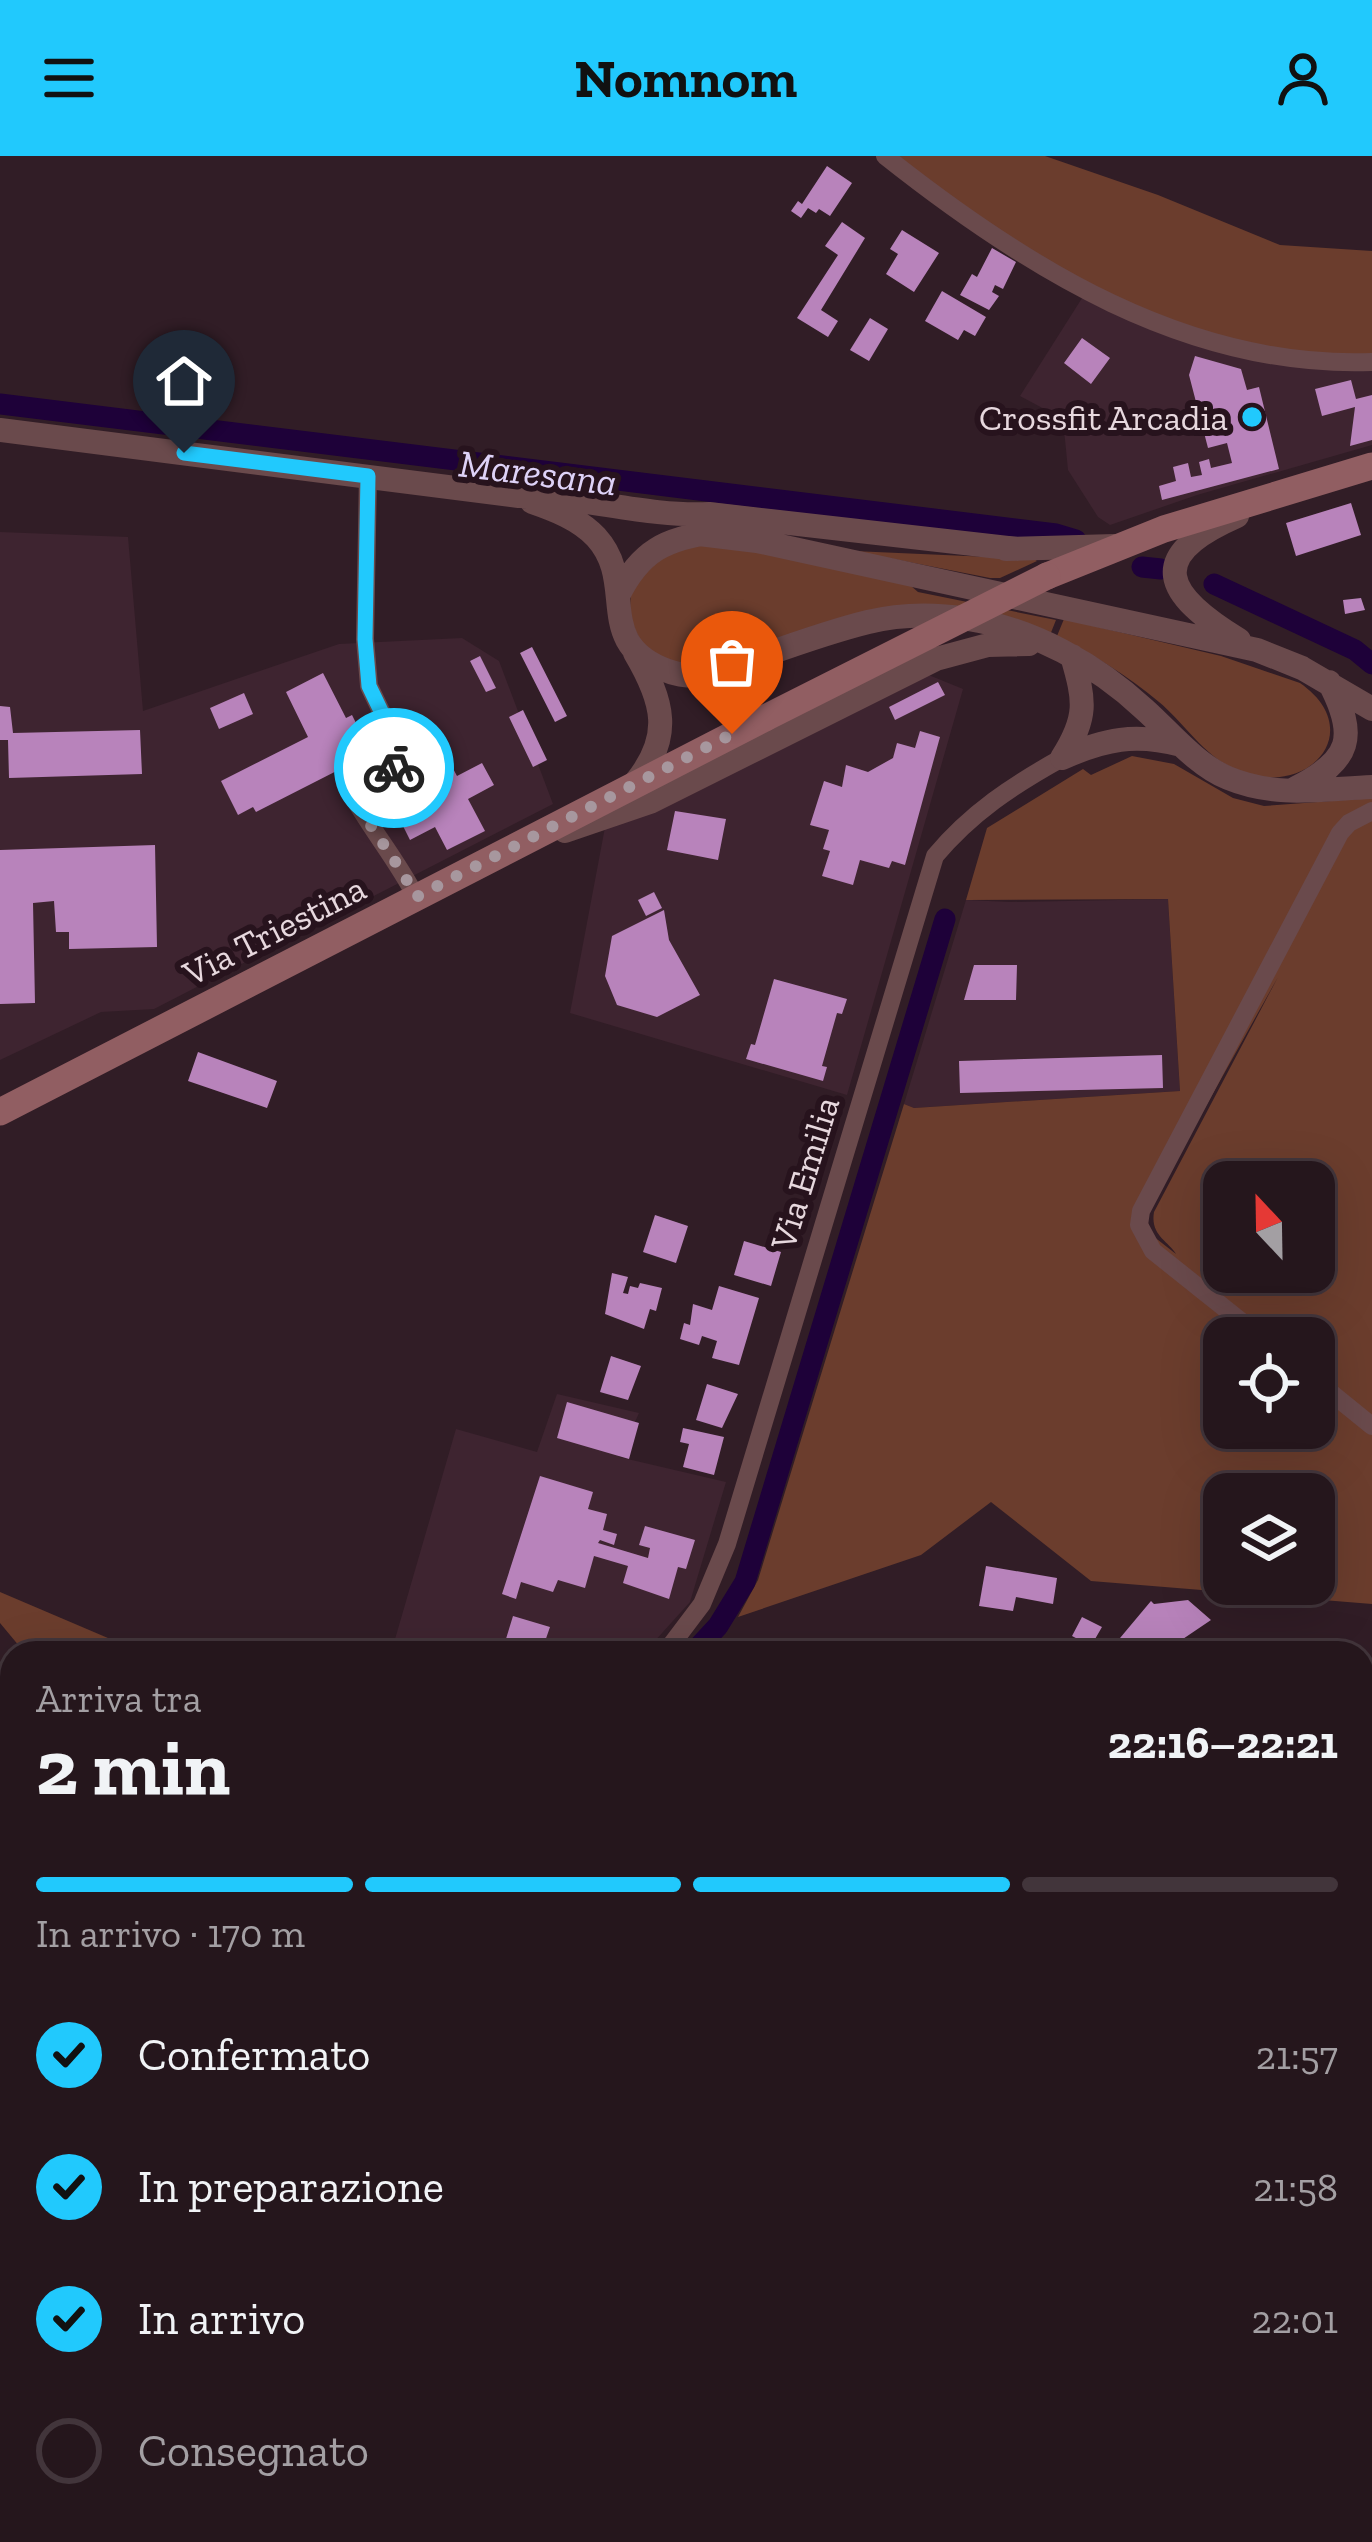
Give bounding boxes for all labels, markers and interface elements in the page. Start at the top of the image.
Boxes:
icon: menu [36,45,102,111]
icon: person [1270,45,1336,111]
text: Nomnom [575,46,797,111]
pin [133,330,235,453]
icon: home [151,348,217,414]
place label: Crossfit Arcadia [979,396,1228,439]
marker: Crossfit Arcadia [1239,404,1265,430]
water label: Maresana [456,440,620,505]
pin [681,611,783,734]
icon: bag [699,629,765,695]
courier [334,708,454,828]
icon: bike [361,735,427,801]
street label: Via Triestina [175,866,373,995]
street label: Via Emilia [761,1091,848,1256]
north arrow [1203,1161,1335,1293]
map controls [1203,1161,1335,1605]
button: locate [1203,1317,1335,1449]
button: layers [1203,1473,1335,1605]
text: Arriva tra [36,1675,202,1722]
text: 22:16–22:21 [1108,1716,1338,1770]
text: 2 min [36,1720,230,1814]
text: In arrivo · 170 m [36,1910,305,1957]
icon: check [36,2022,102,2088]
text: Confermato [138,2028,370,2082]
text: 21:57 [1256,2032,1338,2079]
icon: check [36,2154,102,2220]
text: In preparazione [138,2160,444,2214]
text: 21:58 [1253,2164,1338,2211]
icon: check [36,2286,102,2352]
text: In arrivo [138,2292,305,2346]
text: 22:01 [1252,2296,1338,2343]
text: Consegnato [138,2424,369,2478]

